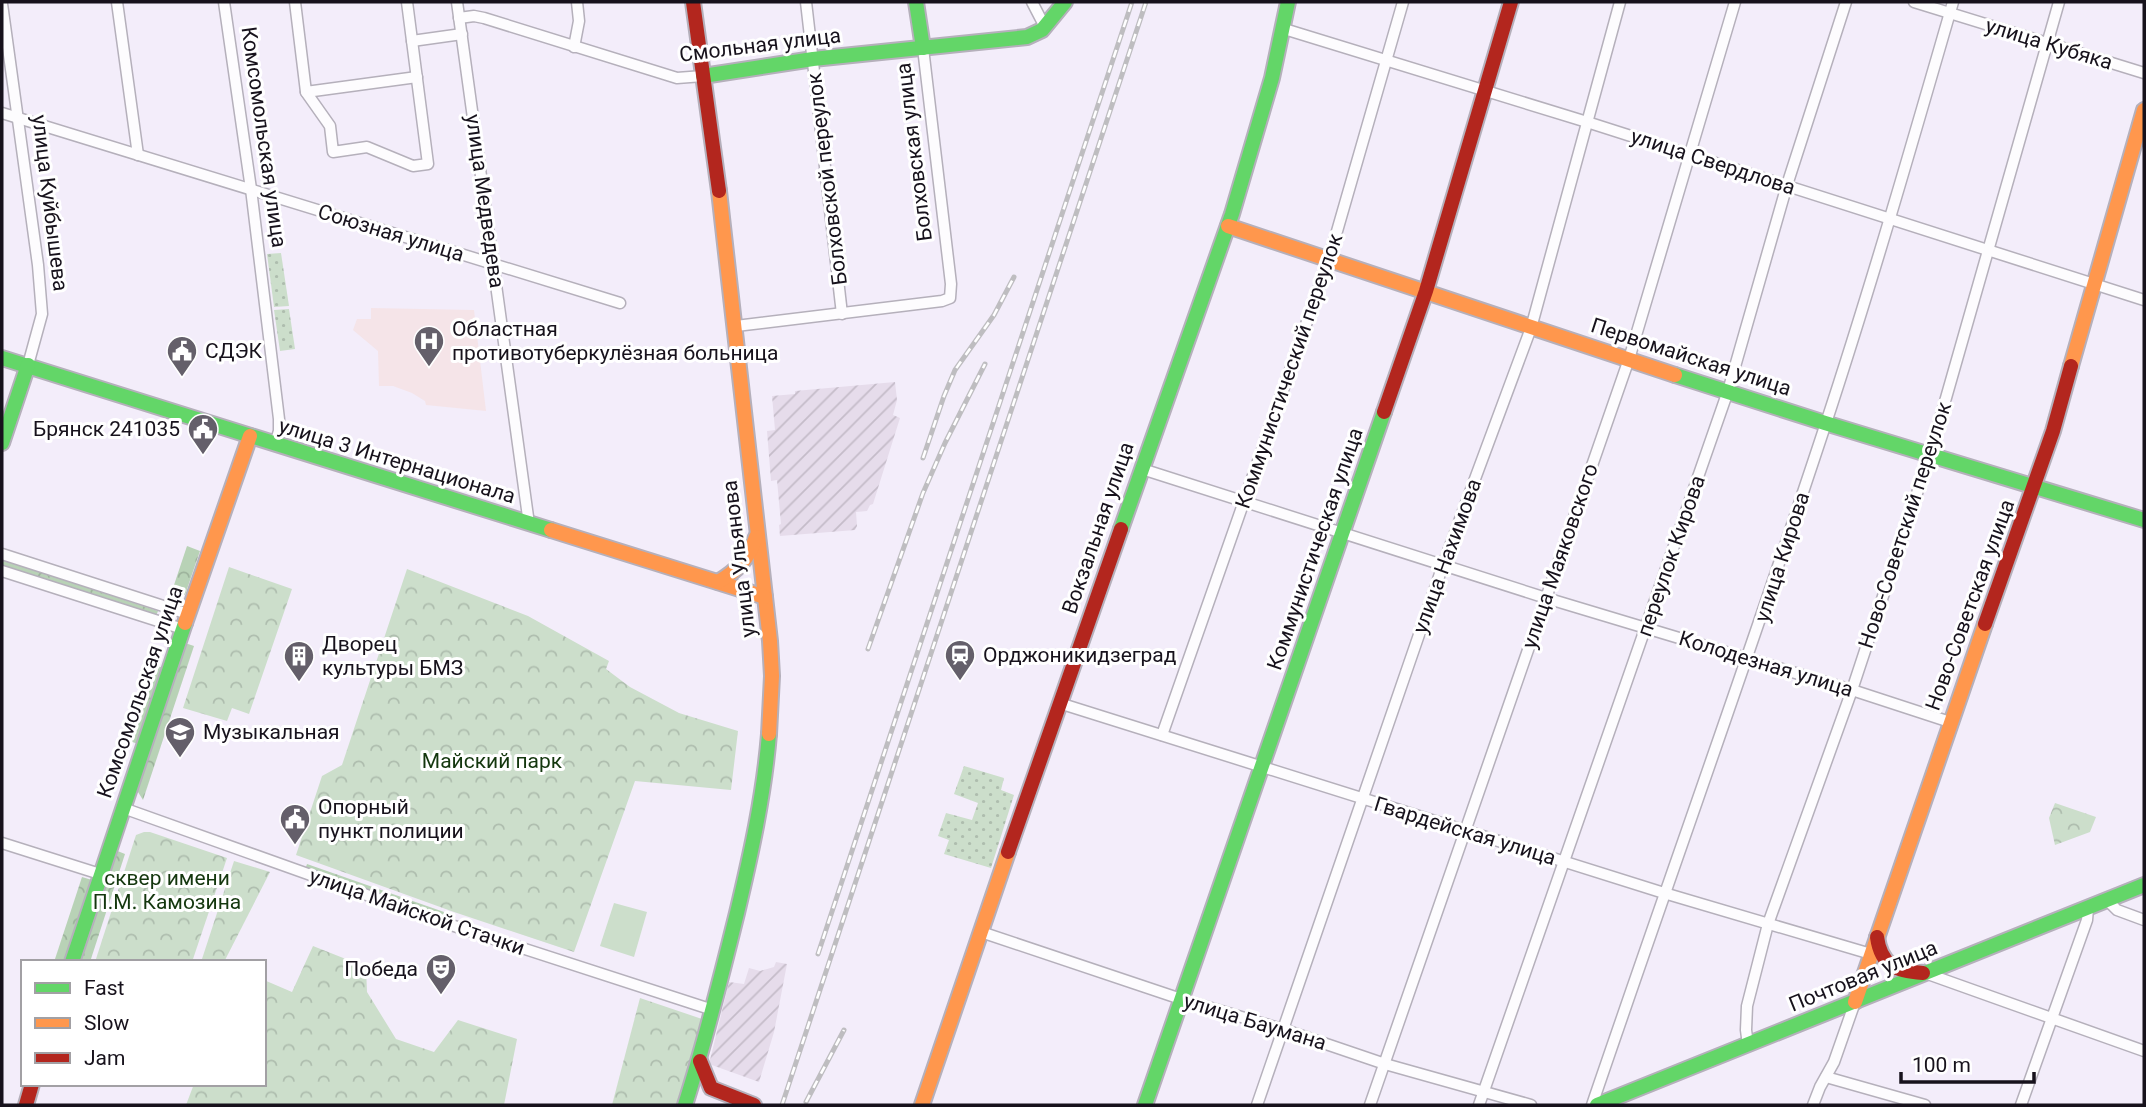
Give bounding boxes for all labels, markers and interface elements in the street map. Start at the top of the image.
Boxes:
street label: улица Кубяка [1982,13,2116,75]
street label: Смольная улица [678,23,842,67]
street label: Комсомольская улица [237,25,291,249]
street label: Болховская улица [891,61,937,243]
street label: Болховской переулок [802,71,852,287]
street label: улица Медведева [461,112,509,290]
street label: улица Куйбышева [27,113,73,293]
street label: улица Свердлова [1628,124,1798,200]
street label: Союзная улица [315,199,467,267]
street label: Коммунистический переулок [1231,230,1348,512]
street label: Первомайская улица [1588,313,1794,401]
place label: Областная противотуберкулёзная больница [452,317,778,365]
hospital icon: Областная противотуберкулёзная больница [412,324,446,368]
public building icon: СДЭК [165,334,199,378]
place label: СДЭК [205,339,263,363]
street label: Ново-Советский переулок [1854,398,1956,651]
public building icon: Брянск 241035 [186,412,220,456]
street label: улица 3 Интернационала [276,414,518,508]
place label: Брянск 241035 [33,417,180,441]
street label: Коммунистическая улица [1262,425,1368,673]
street label: Вокзальная улица [1057,439,1139,617]
street label: улица Маяковского [1517,460,1603,652]
street label: переулок Кирова [1632,472,1710,640]
street label: улица Нахимова [1408,475,1486,637]
street label: улица Ульянова [717,479,761,639]
street label: улица Кирова [1750,489,1814,625]
street label: Ново-Советская улица [1921,496,2019,714]
street label: Комсомольская улица [92,583,188,801]
street label: Колодезная улица [1676,626,1856,702]
place label: Дворец культуры БМЗ [322,632,463,680]
station icon: Орджоникидзеград [943,638,977,682]
building icon: Дворец культуры БМЗ [282,639,316,683]
place label: Орджоникидзеград [983,643,1177,667]
school or university icon: Музыкальная [163,715,197,759]
place label: Музыкальная [203,720,340,744]
park label: Майский парк [422,749,563,773]
street label: Гвардейская улица [1371,792,1559,870]
place label: Опорный пункт полиции [318,795,464,843]
public building icon: Опорный пункт полиции [278,802,312,846]
street label: улица Майской Стачки [306,864,528,960]
park label: сквер имени П.М. Камозина [93,866,241,914]
street label: Почтовая улица [1785,935,1941,1017]
theatre icon: Победа [424,952,458,996]
place label: Победа [344,957,418,981]
legend [21,960,266,1086]
text: Fast [84,976,125,1000]
street label: улица Баумана [1181,989,1329,1055]
text: Slow [84,1011,130,1035]
scale bar [1901,1040,2034,1084]
text: Jam [84,1046,125,1070]
text: 100 m [1912,1053,1971,1077]

